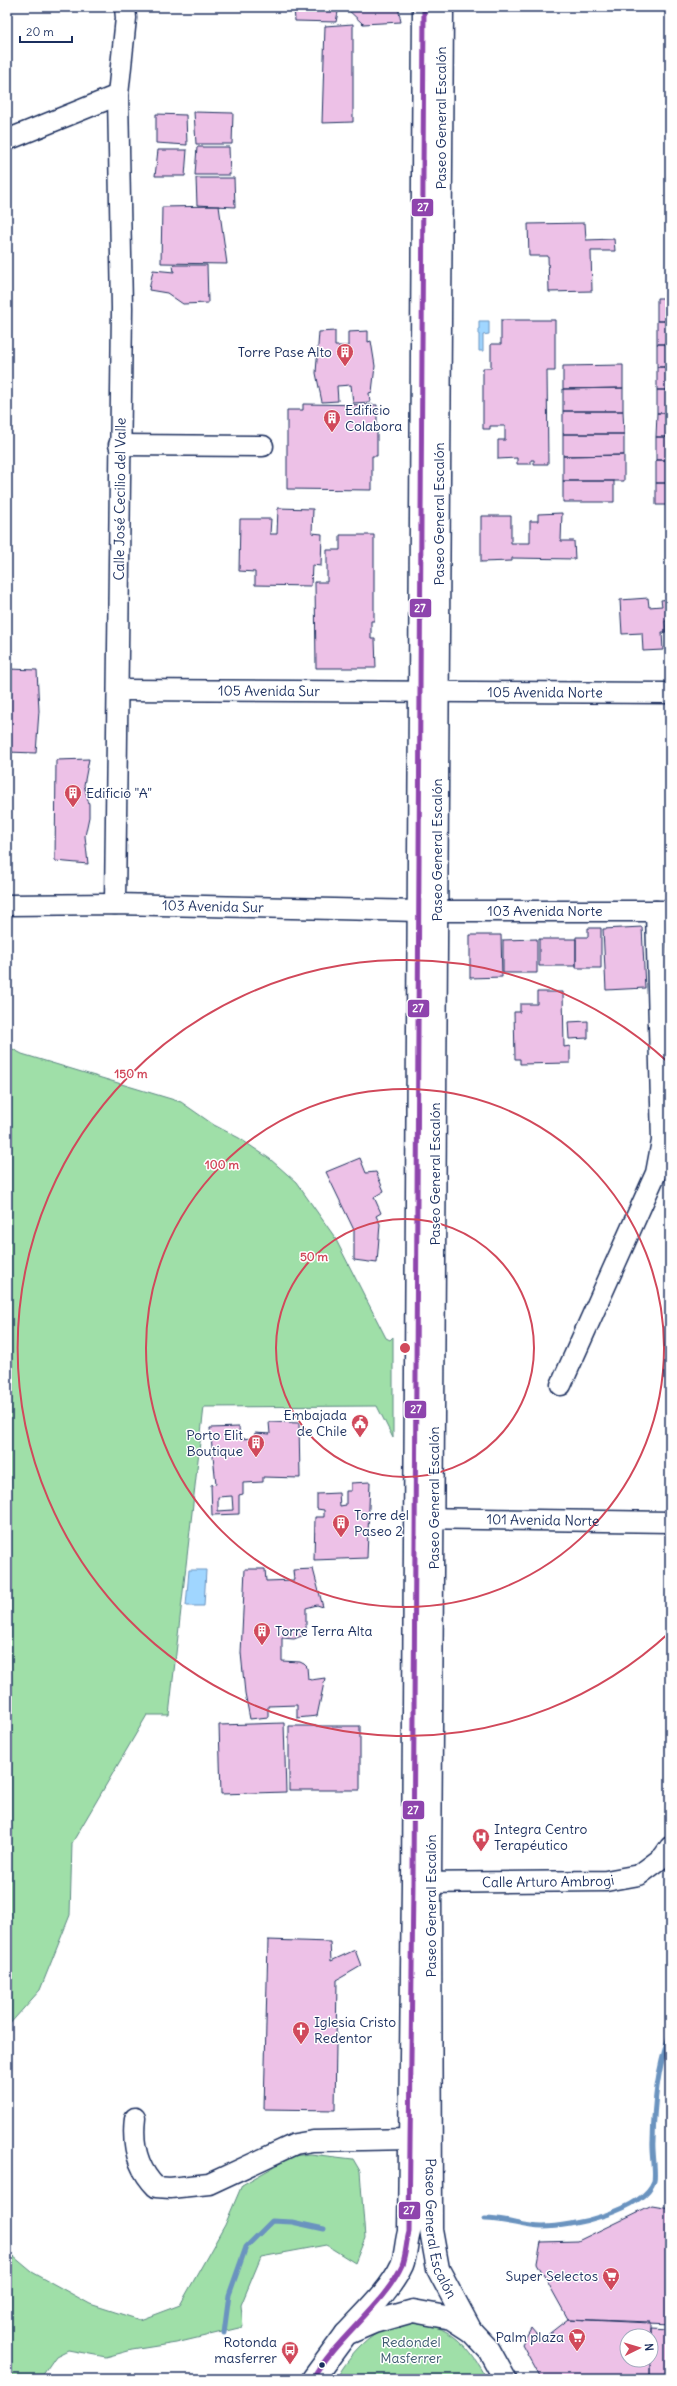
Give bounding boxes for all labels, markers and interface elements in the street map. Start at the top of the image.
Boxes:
scale bar [20,18,72,44]
text: 20 m [26,24,54,39]
street label: Paseo General Escalón [432,46,450,190]
line badge: 27 [411,198,434,217]
text: 27 [417,200,429,214]
building icon: Torre Pase Alto [335,342,355,367]
place label: Torre Pase Alto [238,343,332,361]
place label: Edificio Colabora [345,401,402,435]
building icon: Edificio Colabora [322,408,342,433]
street label: Calle José Cecilio del Valle [110,417,130,581]
street label: Paseo General Escalón [430,442,448,586]
line badge: 27 [409,598,432,618]
text: 27 [414,601,426,615]
street label: 105 Avenida Sur [218,682,320,700]
street label: 105 Avenida Norte [487,683,603,702]
street label: Paseo General Escalón [428,778,446,922]
building icon: Edificio "A" [63,783,83,808]
place label: Edificio "A" [86,784,152,802]
street label: 103 Avenida Sur [162,896,264,916]
street label: 103 Avenida Norte [487,902,603,920]
line badge: 27 [407,999,430,1018]
text: 27 [412,1001,424,1015]
text: 150 m [115,1066,148,1081]
street label: Paseo General Escalón [426,1102,444,1246]
text: 100 m [205,1157,239,1172]
text: 50 m [300,1249,329,1264]
centre of rings [398,1341,412,1355]
line badge: 27 [404,1400,427,1419]
text: 27 [410,1402,422,1416]
place label: Embajada de Chile [284,1406,347,1440]
public building icon: Embajada de Chile [350,1413,370,1438]
place label: Porto Elit Boutique [186,1426,243,1460]
street label: Paseo General Escalón [425,1426,443,1570]
building icon: Porto Elit Boutique [246,1433,266,1458]
place label: Torre del Paseo 2 [354,1506,409,1540]
street label: 101 Avenida Norte [486,1510,600,1530]
building icon: Torre del Paseo 2 [331,1513,351,1538]
building icon: Torre Terra Alta [252,1621,272,1646]
place label: Torre Terra Alta [275,1622,372,1640]
line badge: 27 [402,1800,425,1820]
text: 27 [407,1803,419,1817]
place label: Integra Centro Terapéutico [494,1820,587,1854]
hospital icon: Integra Centro Terapéutico [471,1827,491,1852]
street label: Paseo General Escalón [422,1834,440,1978]
street label: Calle Arturo Ambrogi [482,1871,616,1891]
place label: Iglesia Cristo Redentor [314,2013,396,2047]
church icon: Iglesia Cristo Redentor [291,2020,311,2045]
street label: Paseo General Escalón [422,2158,461,2301]
line badge: 27 [398,2201,421,2220]
text: 27 [403,2203,415,2217]
supermarket icon: Super Selectos [601,2266,621,2291]
place label: Super Selectos [505,2267,598,2285]
supermarket icon: Palm plaza [567,2327,587,2352]
place label: Palm plaza [495,2328,564,2346]
north arrow [619,2328,659,2368]
place label: Rotonda masferrer [214,2333,277,2367]
park label: Redondel Masferrer [380,2333,442,2367]
bus stop icon: Rotonda masferrer [280,2340,300,2365]
text: N [642,2343,656,2352]
unlabelled marker [317,2360,327,2370]

